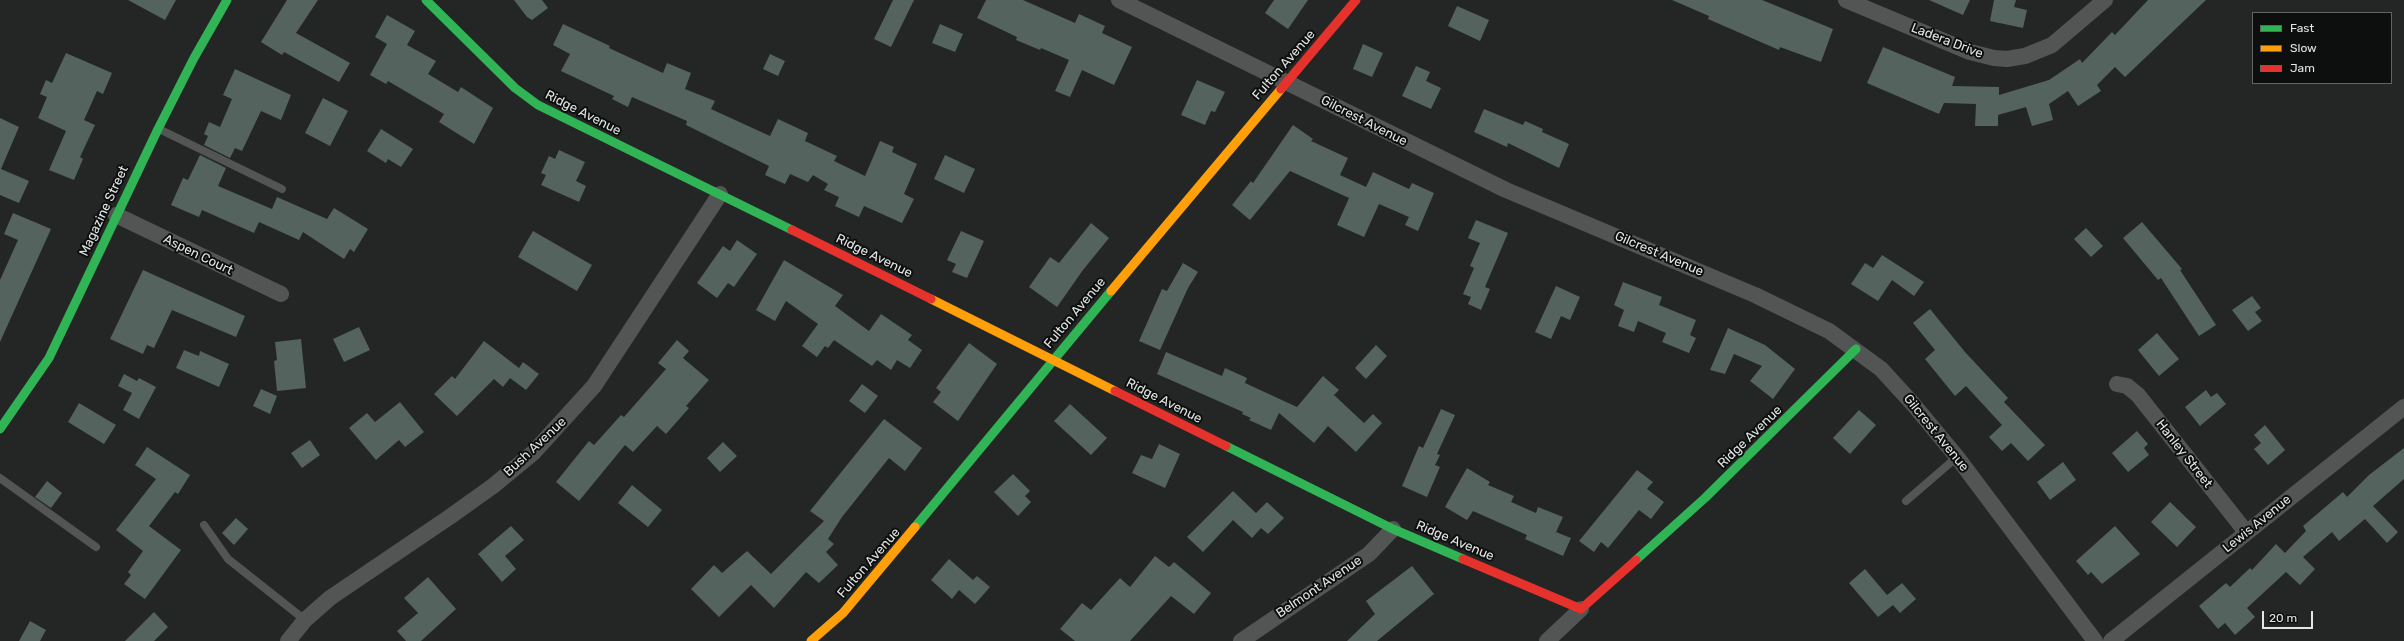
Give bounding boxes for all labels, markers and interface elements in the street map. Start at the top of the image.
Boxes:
legend [2252,12,2392,84]
street label: Ladera Drive [1909,20,1985,62]
text: Fast [2290,21,2314,35]
street label: Fulton Avenue [1249,27,1319,103]
text: Slow [2290,41,2317,55]
text: Jam [2290,61,2315,75]
street label: Ridge Avenue [542,87,624,139]
street label: Gilcrest Avenue [1318,93,1410,149]
street label: Magazine Street [76,163,132,259]
street label: Gilcrest Avenue [1612,228,1706,280]
street label: Aspen Court [161,231,235,279]
street label: Ridge Avenue [833,231,915,281]
street label: Fulton Avenue [1041,274,1109,352]
street label: Ridge Avenue [1123,375,1205,427]
street label: Gilcrest Avenue [1900,391,1972,475]
street label: Ridge Avenue [1715,403,1785,471]
street label: Bush Avenue [501,414,569,480]
street label: Hanley Street [2152,417,2216,491]
street label: Lewis Avenue [2220,492,2294,556]
street label: Ridge Avenue [1414,518,1496,564]
street label: Fulton Avenue [834,525,904,601]
street label: Belmont Avenue [1273,553,1365,621]
scale bar [2264,603,2315,629]
text: 20 m [2269,611,2297,625]

